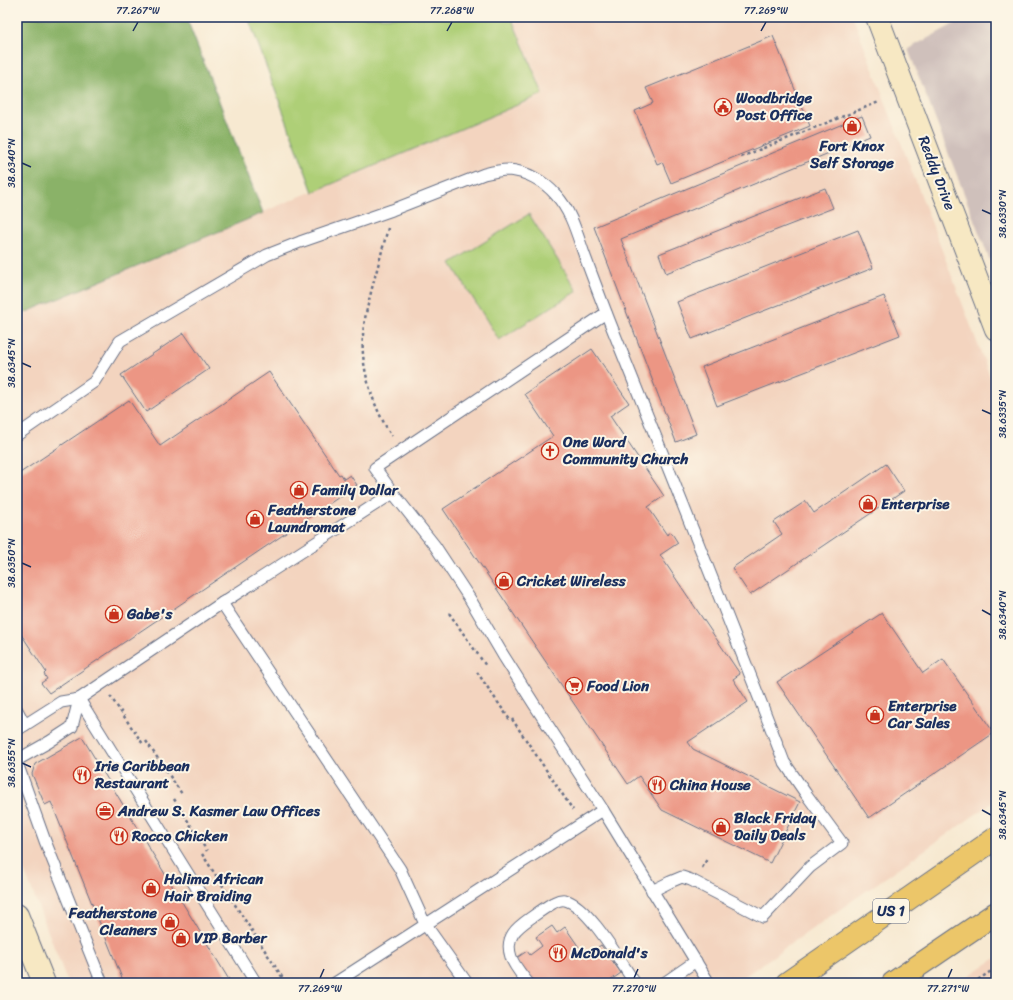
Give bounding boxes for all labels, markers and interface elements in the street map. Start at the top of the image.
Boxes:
text: 77.267°W [116,2,160,20]
text: 77.268°W [430,2,474,20]
text: 77.269°W [744,2,788,20]
place label: Woodbridge Post Office [736,85,813,128]
public building icon: Woodbridge Post Office [713,97,733,117]
shop icon: Fort Knox Self Storage [842,116,862,136]
street label: Reddy Drive [911,132,963,214]
place label: Fort Knox Self Storage [809,133,894,176]
text: 38.6340°N [3,138,21,188]
text: 38.6330°N [994,190,1012,238]
text: 38.6345°N [3,338,21,388]
text: 38.6335°N [994,390,1012,438]
place label: One Word Community Church [562,429,688,472]
church icon: One Word Community Church [540,441,560,461]
place label: Family Dollar [311,477,400,503]
shop icon: Family Dollar [289,480,309,500]
place label: Enterprise [881,491,950,517]
shop icon: Enterprise [858,494,878,514]
place label: Featherstone Laundromat [267,497,356,540]
shop icon: Featherstone Laundromat [245,509,265,529]
text: 38.6350°N [3,538,21,588]
place label: Cricket Wireless [516,568,627,594]
shop icon: Cricket Wireless [494,571,514,591]
text: 38.6340°N [994,590,1012,640]
place label: Gabe's [126,601,173,627]
shop icon: Gabe's [104,604,124,624]
place label: Food Lion [586,673,650,699]
supermarket icon: Food Lion [564,676,584,696]
place label: Enterprise Car Sales [887,693,957,736]
shop icon: Enterprise Car Sales [865,705,885,725]
text: 38.6355°N [3,738,21,788]
place label: Irie Caribbean Restaurant [94,753,191,796]
restaurant icon: Irie Caribbean Restaurant [72,765,92,785]
place label: China House [669,772,751,798]
restaurant icon: China House [647,775,667,795]
text: 38.6345°N [994,790,1012,840]
place label: Andrew S. Kasmer Law Offices [117,798,321,824]
office icon: Andrew S. Kasmer Law Offices [95,801,115,821]
place label: Black Friday Daily Deals [734,805,817,848]
shop icon: Black Friday Daily Deals [711,817,731,837]
place label: Rocco Chicken [131,823,229,849]
restaurant icon: Rocco Chicken [109,826,129,846]
place label: Halima African Hair Braiding [163,866,264,909]
shop icon: Halima African Hair Braiding [141,878,161,898]
road number: US 1 [873,899,909,923]
place label: Featherstone Cleaners [68,900,158,943]
shop icon: Featherstone Cleaners [160,912,180,932]
place label: VIP Barber [194,925,269,951]
shop icon: VIP Barber [171,928,191,948]
place label: McDonald's [570,940,649,966]
restaurant icon: McDonald's [548,943,568,963]
text: 77.269°W [298,980,342,998]
text: 77.270°W [612,980,656,998]
text: 77.271°W [927,980,969,998]

